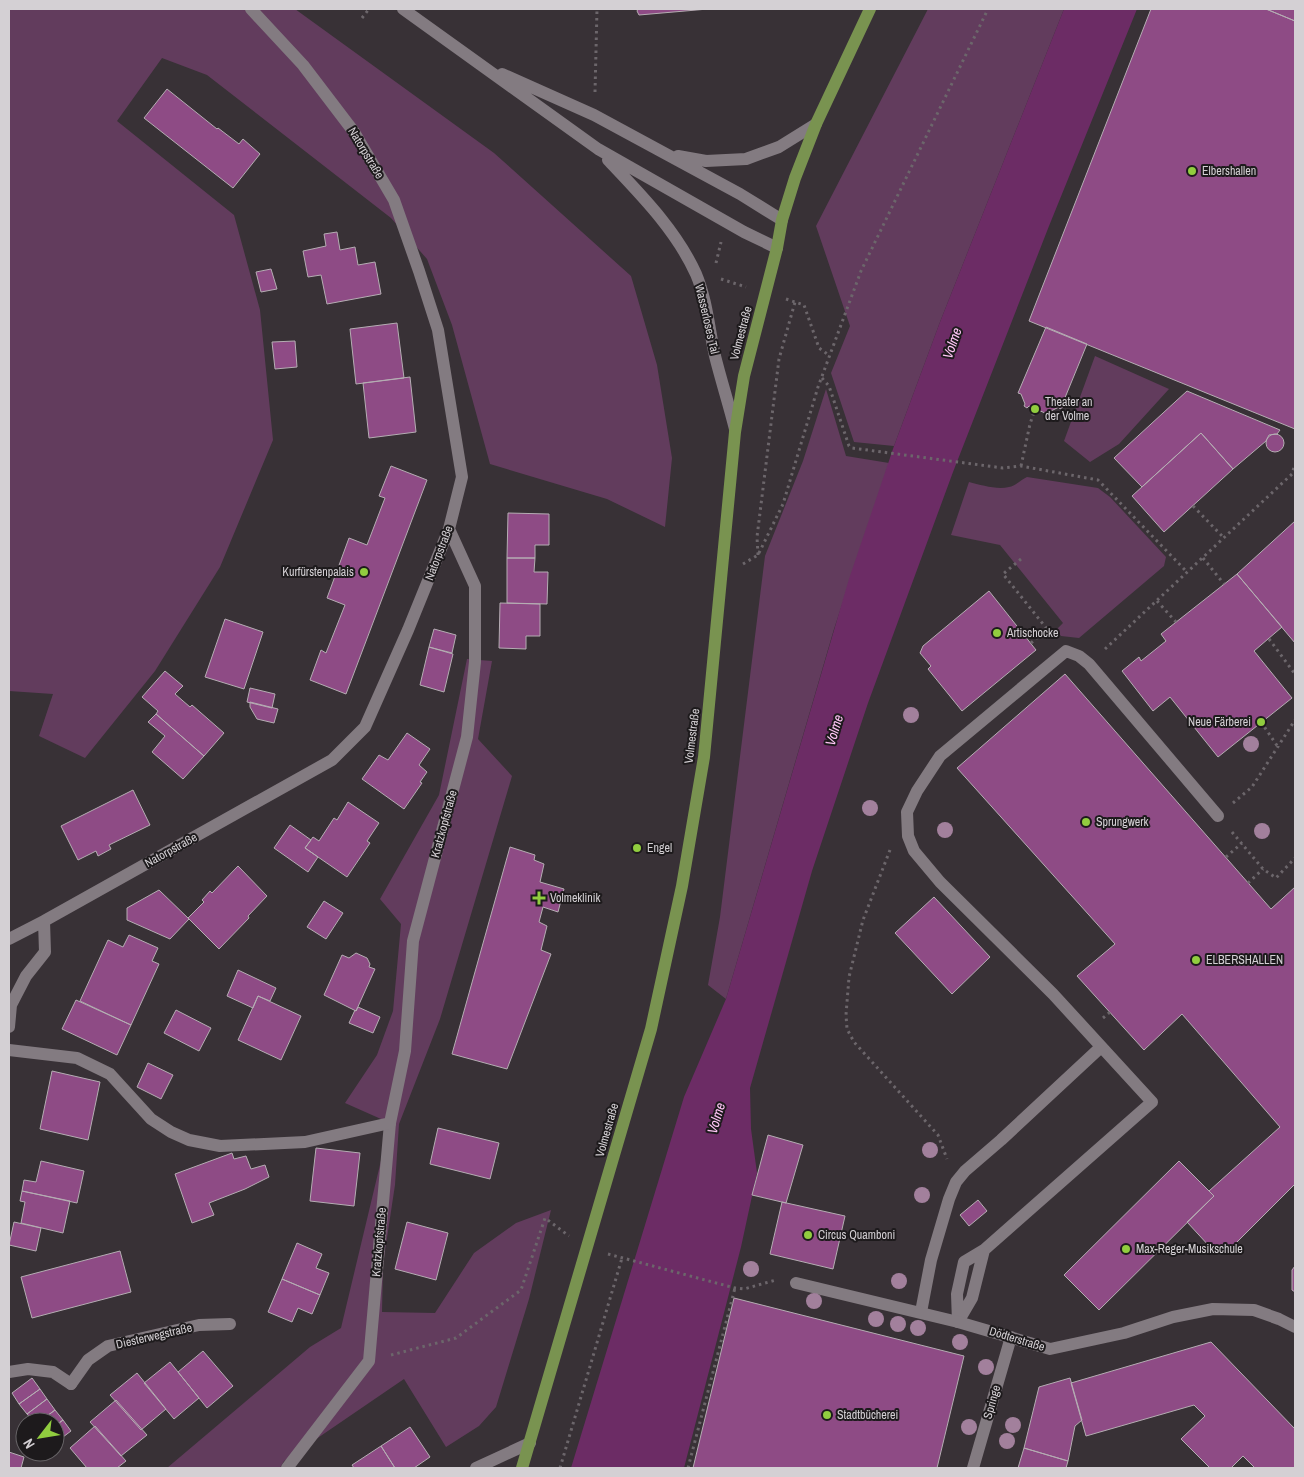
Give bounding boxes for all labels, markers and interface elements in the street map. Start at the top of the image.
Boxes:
street label: Natorpstraße [344,124,388,182]
place label: Elbershallen [1202,163,1256,179]
marker: Elbershallen [1186,165,1198,177]
street label: Wasserloses Tal [691,282,723,356]
street label: Volmestraße [726,304,756,362]
water label: Volme [938,325,966,361]
place label: Theater an der Volme [1045,394,1093,424]
marker: Theater an der Volme [1029,403,1041,415]
street label: Natorpstraße [421,523,457,583]
place label: Kurfürstenpalais [282,564,354,580]
marker: Kurfürstenpalais [358,566,370,578]
place label: Artischocke [1006,625,1058,641]
marker: Artischocke [991,627,1003,639]
street label: Volmestraße [681,708,703,764]
water label: Volme [821,712,847,748]
place label: Neue Färberei [1188,714,1251,730]
marker: Neue Färberei [1255,716,1267,728]
street label: Kratzkopfstraße [427,788,461,860]
place label: Sprungwerk [1096,814,1149,830]
marker: Sprungwerk [1080,816,1092,828]
street label: Natorpstraße [142,829,200,871]
place label: Engel [647,840,672,856]
marker: Engel [631,842,643,854]
place label: Volmeklinik [550,890,600,906]
marker: Volmeklinik [532,891,546,905]
place label: ELBERSHALLEN [1206,952,1283,968]
marker: ELBERSHALLEN [1190,954,1202,966]
water label: Volme [703,1100,729,1136]
street label: Volmestraße [592,1101,622,1159]
street label: Kratzkopfstraße [368,1207,390,1277]
place label: Circus Quamboni [818,1227,895,1243]
marker: Circus Quamboni [802,1229,814,1241]
place label: Max-Reger-Musikschule [1136,1241,1243,1257]
marker: Max-Reger-Musikschule [1120,1243,1132,1255]
street label: Diesterwegstraße [114,1319,194,1353]
street label: Dödterstraße [987,1323,1047,1355]
street label: Springe [980,1383,1004,1421]
place label: Stadtbücherei [837,1407,898,1423]
marker: Stadtbücherei [821,1409,833,1421]
north arrow [15,1412,65,1462]
text: N [19,1436,39,1452]

